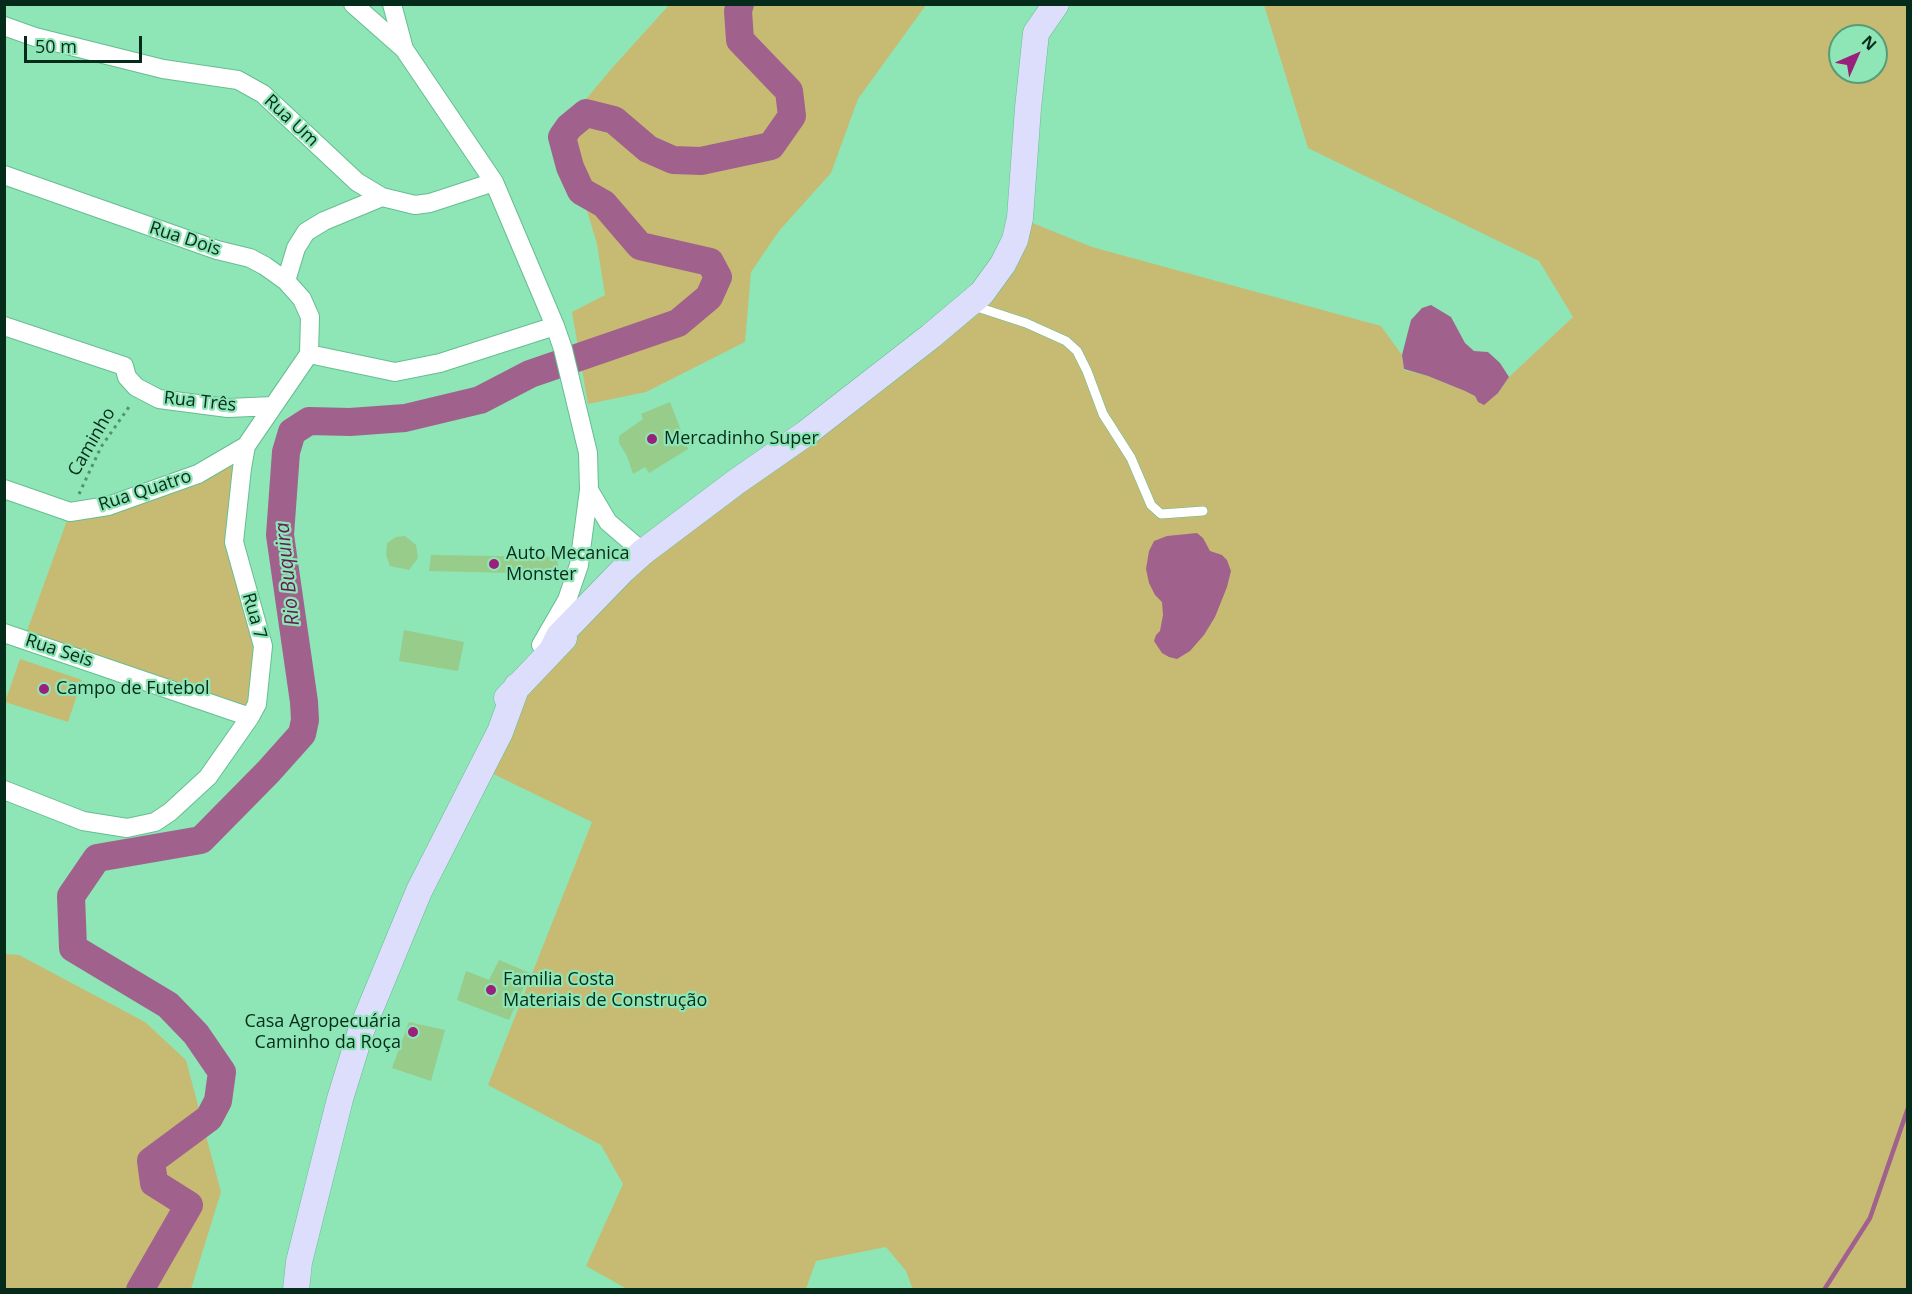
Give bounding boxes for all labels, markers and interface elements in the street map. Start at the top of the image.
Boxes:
scale bar [27,24,146,62]
north arrow [1828,24,1888,84]
text: N [1857,30,1882,55]
text: 50 m [35,34,77,58]
street label: Rua Um [259,90,323,152]
street label: Rua Dois [147,217,223,261]
street label: Rua Três [163,387,237,417]
street label: Caminho [64,404,120,480]
place label: Mercadinho Super [664,428,819,450]
marker: Mercadinho Super [645,432,659,446]
street label: Rua Quatro [96,466,194,516]
water label: Rio Buquira [271,521,305,627]
place label: Auto Mecanica Monster [506,543,629,586]
marker: Auto Mecanica Monster [487,557,501,571]
street label: Rua 7 [237,590,271,642]
street label: Rua Seis [22,630,96,672]
place label: Campo de Futebol [56,678,210,700]
marker: Campo de Futebol [37,682,51,696]
place label: Familia Costa Materiais de Construção [503,969,707,1012]
marker: Familia Costa Materiais de Construção [484,983,498,997]
place label: Casa Agropecuária Caminho da Roça [244,1011,401,1054]
marker: Casa Agropecuária Caminho da Roça [406,1025,420,1039]

